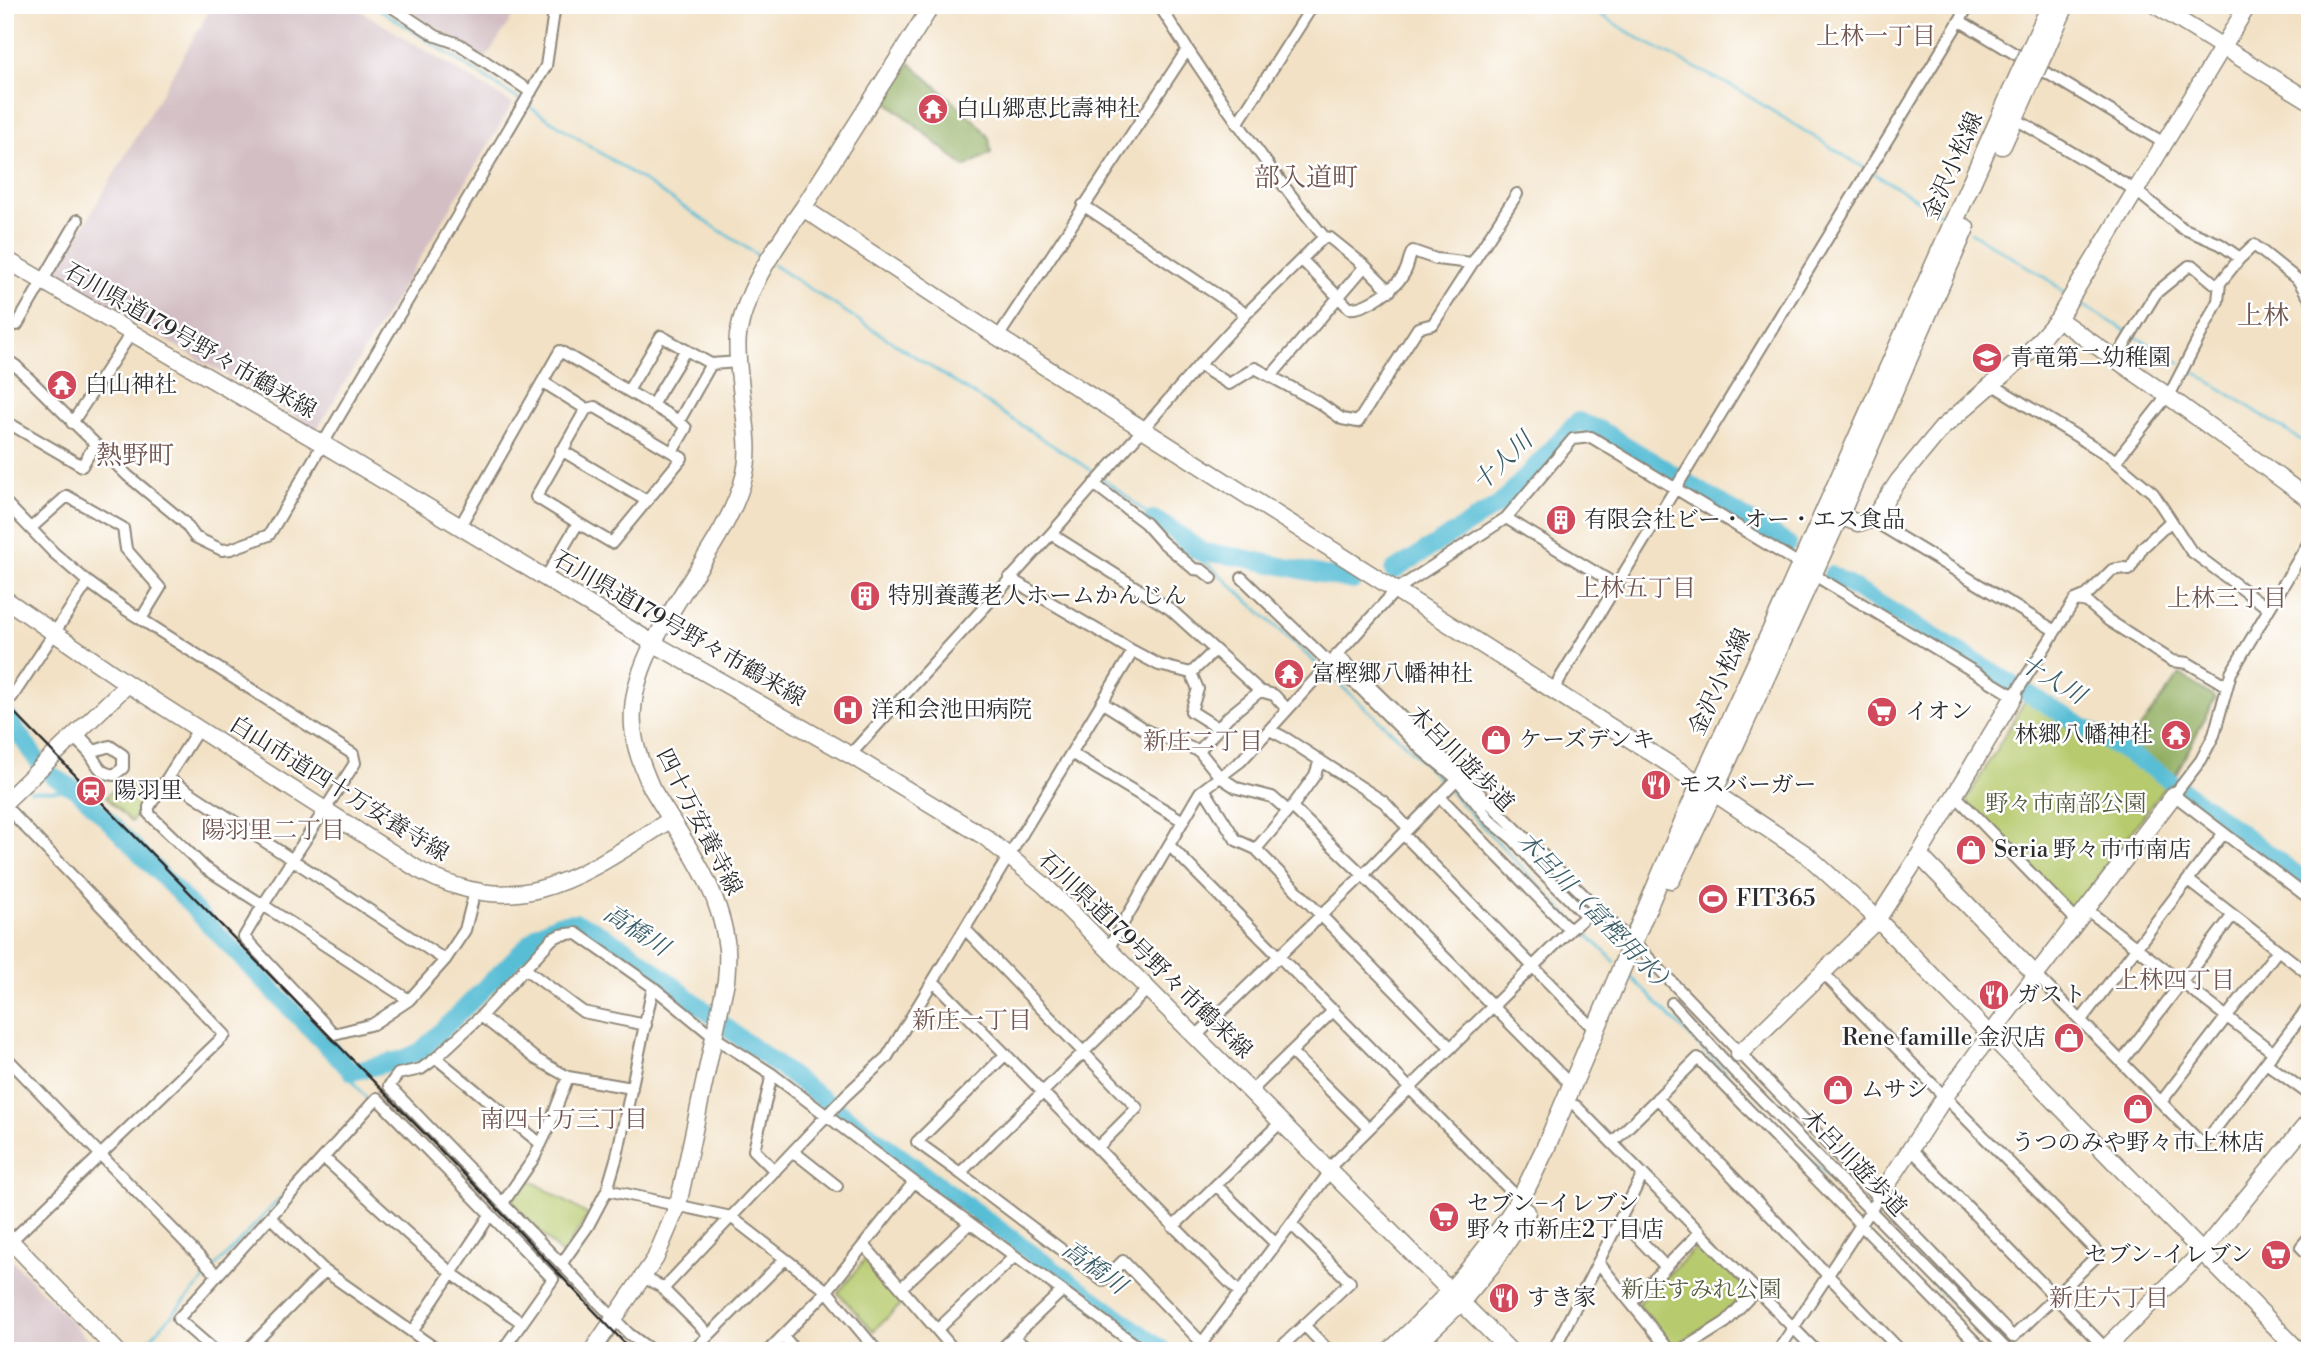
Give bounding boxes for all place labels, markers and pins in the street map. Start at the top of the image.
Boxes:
temple icon: 白山郷恵比壽神社 [916,92,950,126]
place label: 白山郷恵比壽神社 [956,95,1140,123]
school or university icon: 青竜第二幼稚園 [1970,341,2004,375]
place label: 青竜第二幼稚園 [2010,344,2171,372]
temple icon: 白山神社 [45,368,79,402]
place label: 白山神社 [85,371,177,399]
building icon: 有限会社ビー・オー・エス食品 [1544,503,1578,537]
place label: 有限会社ビー・オー・エス食品 [1584,506,1905,534]
building icon: 特別養護老人ホームかんじん [848,579,882,613]
place label: 特別養護老人ホームかんじん [888,582,1187,610]
temple icon: 富樫郷八幡神社 [1272,657,1306,691]
place label: 富樫郷八幡神社 [1312,660,1473,688]
hospital icon: 洋和会池田病院 [831,693,865,727]
supermarket icon: イオン [1865,695,1899,729]
place label: 洋和会池田病院 [871,696,1032,724]
place label: イオン [1905,698,1973,726]
temple icon: 林郷八幡神社 [2159,718,2193,752]
place label: 林郷八幡神社 [2015,721,2153,749]
shop icon: ケーズデンキ [1479,723,1513,757]
place label: ケーズデンキ [1519,726,1655,754]
restaurant icon: モスバーガー [1639,768,1673,802]
place label: モスバーガー [1679,771,1817,799]
station icon: 陽羽里 [74,774,108,808]
place label: 陽羽里 [114,777,183,805]
shop icon: Seria 野々市市南店 [1954,833,1988,867]
place label: Seria 野々市市南店 [1994,836,2191,864]
sports icon: FIT365 [1696,882,1730,916]
place label: FIT365 [1736,885,1815,913]
restaurant icon: ガスト [1977,978,2011,1012]
place label: ガスト [2017,981,2086,1009]
shop icon: Rene famille 金沢店 [2052,1021,2086,1055]
place label: Rene famille 金沢店 [1842,1024,2046,1052]
shop icon: ムサシ [1821,1073,1855,1107]
place label: ムサシ [1861,1076,1929,1104]
shop icon: うつのみや野々市上林店 [2121,1092,2155,1126]
place label: うつのみや野々市上林店 [2012,1129,2265,1157]
place label: セブン−イレブン 野々市新庄2丁目店 [1467,1190,1664,1244]
supermarket icon: セブン−イレブン 野々市新庄2丁目店 [1427,1200,1461,1234]
supermarket icon: セブン-イレブン [2259,1238,2293,1272]
place label: セブン-イレブン [2085,1241,2253,1269]
restaurant icon: すき家 [1487,1281,1521,1315]
place label: すき家 [1527,1284,1596,1312]

